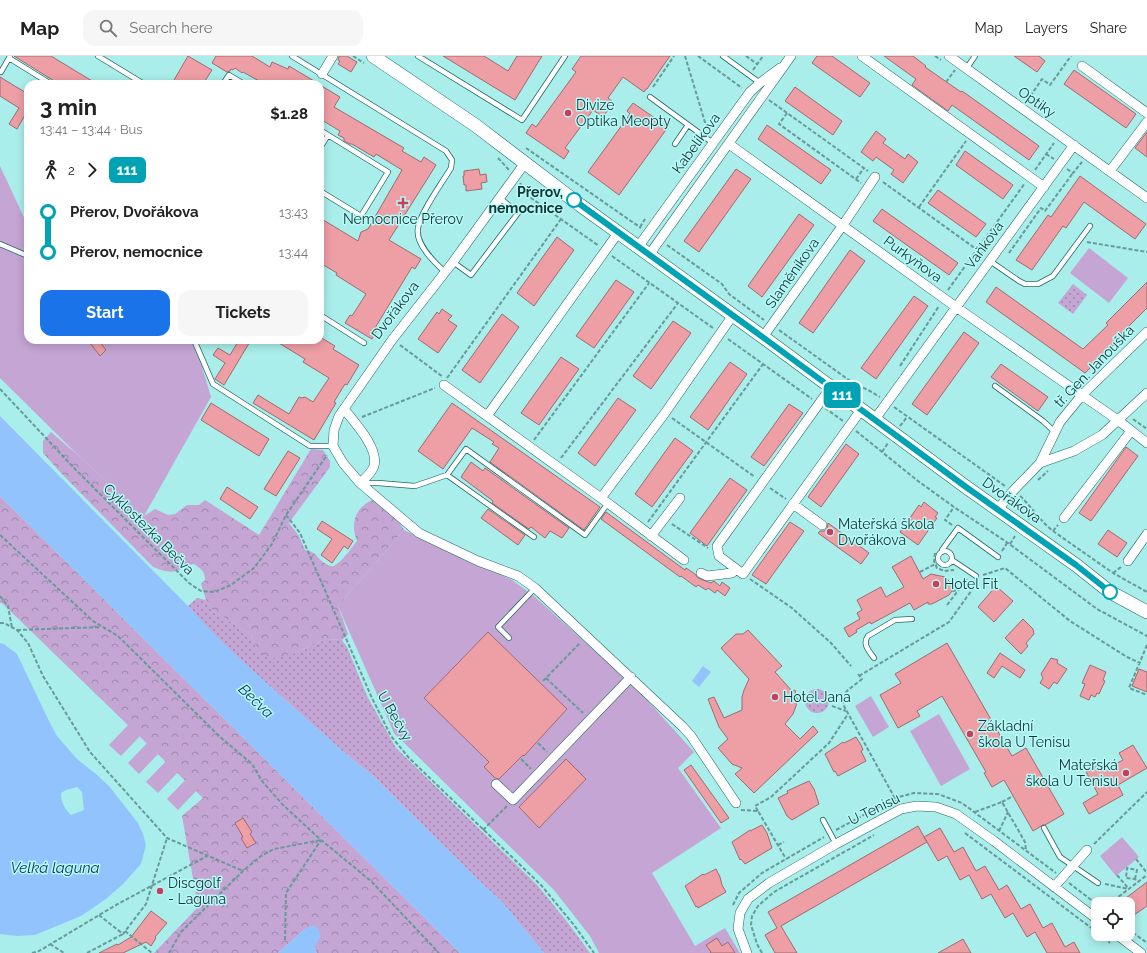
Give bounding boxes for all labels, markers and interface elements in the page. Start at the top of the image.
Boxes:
search box [83,10,363,46]
text: Map [20,17,59,39]
icon: search [97,17,119,39]
text: Search here [129,19,213,37]
text: Map [975,20,1003,36]
text: Layers [1025,20,1068,36]
text: Share [1090,20,1127,36]
street label: Optiky [1015,83,1059,121]
text: 3 min [40,94,97,120]
place label: Divize Optika Meopty [576,97,671,129]
text: $1.28 [270,105,308,123]
marker: Divize Optika Meopty [563,108,573,118]
street label: Kabelíkova [669,110,723,176]
text: 13:41 – 13:44 · Bus [40,122,143,137]
icon: walk [40,159,62,181]
icon: forward [81,159,103,181]
text: 111 [117,162,138,178]
text: 2 [68,163,75,178]
place label: Přerov, nemocnice [489,184,564,216]
marker: Přerov, nemocnice [566,192,582,208]
marker: Nemocnice Přerov [397,197,409,209]
text: Přerov, Dvořákova [70,203,199,221]
text: 13:43 [279,205,308,220]
place label: Nemocnice Přerov [343,211,464,227]
street label: Vaňkova [961,218,1007,272]
street label: Purkyňova [881,233,945,285]
street label: Slaměníkova [762,235,822,311]
text: Přerov, nemocnice [70,243,203,261]
text: 13:44 [279,245,308,260]
street label: Dvořákova [368,278,422,342]
button: Start [40,290,170,336]
button: Tickets [178,290,308,336]
street label: tř. Gen. Janouška [1051,322,1137,410]
line badge: 111 [819,382,865,408]
text: 111 [832,387,852,403]
street label: Dvořákova [980,474,1044,526]
street label: Cyklostezka Bečva [100,480,198,578]
place label: Mateřská škola Dvořákova [838,516,934,548]
marker: Mateřská škola Dvořákova [825,527,835,537]
place label: Hotel Fit [944,576,998,592]
marker: Hotel Fit [931,579,941,589]
unlabelled marker [1102,584,1118,600]
water label: Bečva [235,680,277,722]
street label: U Bečvy [374,688,416,744]
place label: Hotel Jana [783,689,851,705]
marker: Hotel Jana [770,692,780,702]
place label: Základní škola U Tenisu [978,718,1070,750]
marker: Základní škola U Tenisu [965,729,975,739]
place label: Mateřská škola U Tenisu [1026,757,1118,789]
marker: Mateřská škola U Tenisu [1121,768,1131,778]
street label: U Tenisu [846,790,902,828]
water label: Velká laguna [10,859,100,877]
place label: Discgolf - Laguna [168,875,226,907]
marker: Discgolf - Laguna [155,886,165,896]
map controls [1091,897,1135,941]
button: locate [1091,897,1135,941]

